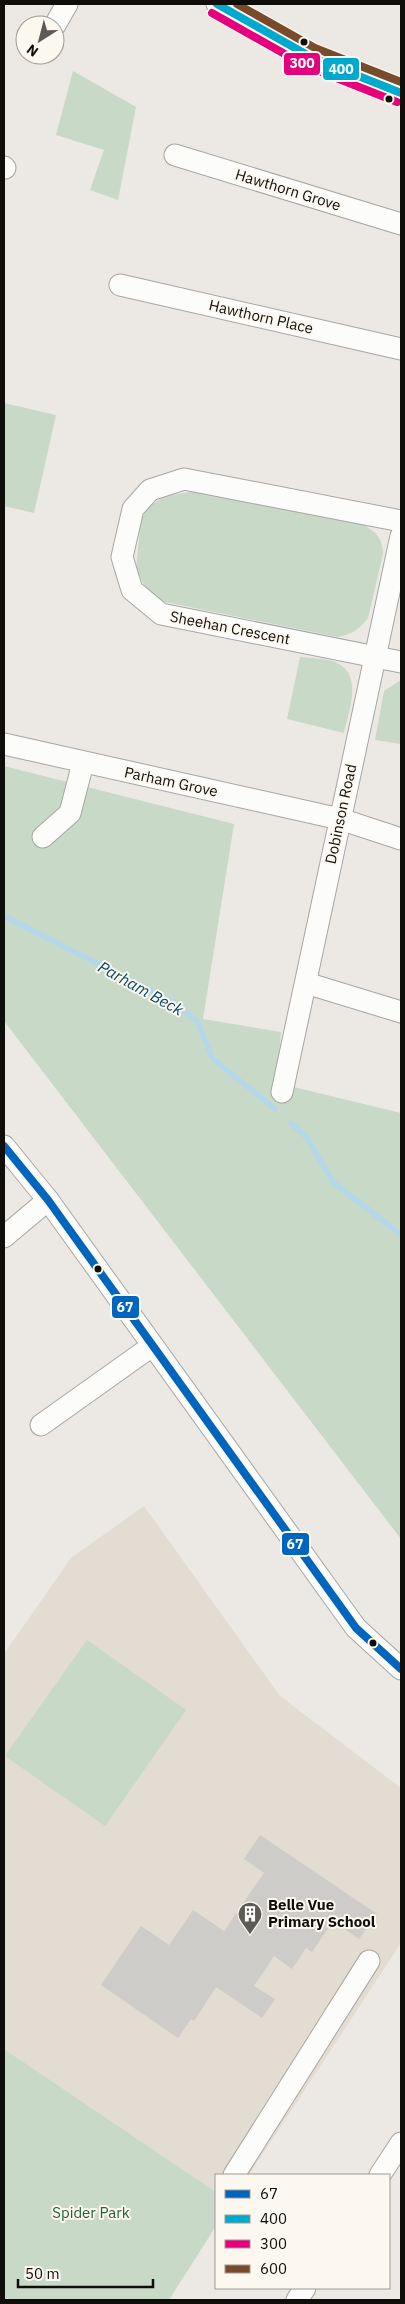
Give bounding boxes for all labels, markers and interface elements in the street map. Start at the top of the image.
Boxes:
north arrow [15,15,65,65]
unlabelled marker [299,37,309,47]
text: N [23,40,42,61]
line badge: 300 [283,52,321,76]
text: 300 [289,54,315,72]
line badge: 400 [322,57,360,81]
text: 400 [328,60,354,78]
unlabelled marker [384,94,394,104]
street label: Hawthorn Grove [233,164,343,215]
street label: Hawthorn Place [207,295,315,338]
street label: Sheehan Crescent [168,607,292,648]
street label: Parham Grove [123,762,220,801]
street label: Dobinson Road [321,762,360,866]
water label: Parham Beck [95,956,188,1020]
unlabelled marker [93,1264,103,1274]
line badge: 67 [111,1295,140,1319]
text: 67 [117,1298,133,1316]
line badge: 67 [281,1532,310,1556]
text: 67 [287,1535,303,1553]
unlabelled marker [368,1638,378,1648]
place label: Belle Vue Primary School [268,1895,376,1931]
building icon: Belle Vue Primary School [237,1901,263,1935]
legend [215,2174,390,2289]
text: 67 [260,2184,278,2203]
park label: Spider Park [52,2203,130,2222]
text: 400 [260,2209,287,2228]
text: 300 [260,2234,287,2253]
scale bar [18,2256,152,2288]
text: 600 [260,2259,287,2278]
text: 50 m [25,2264,60,2283]

